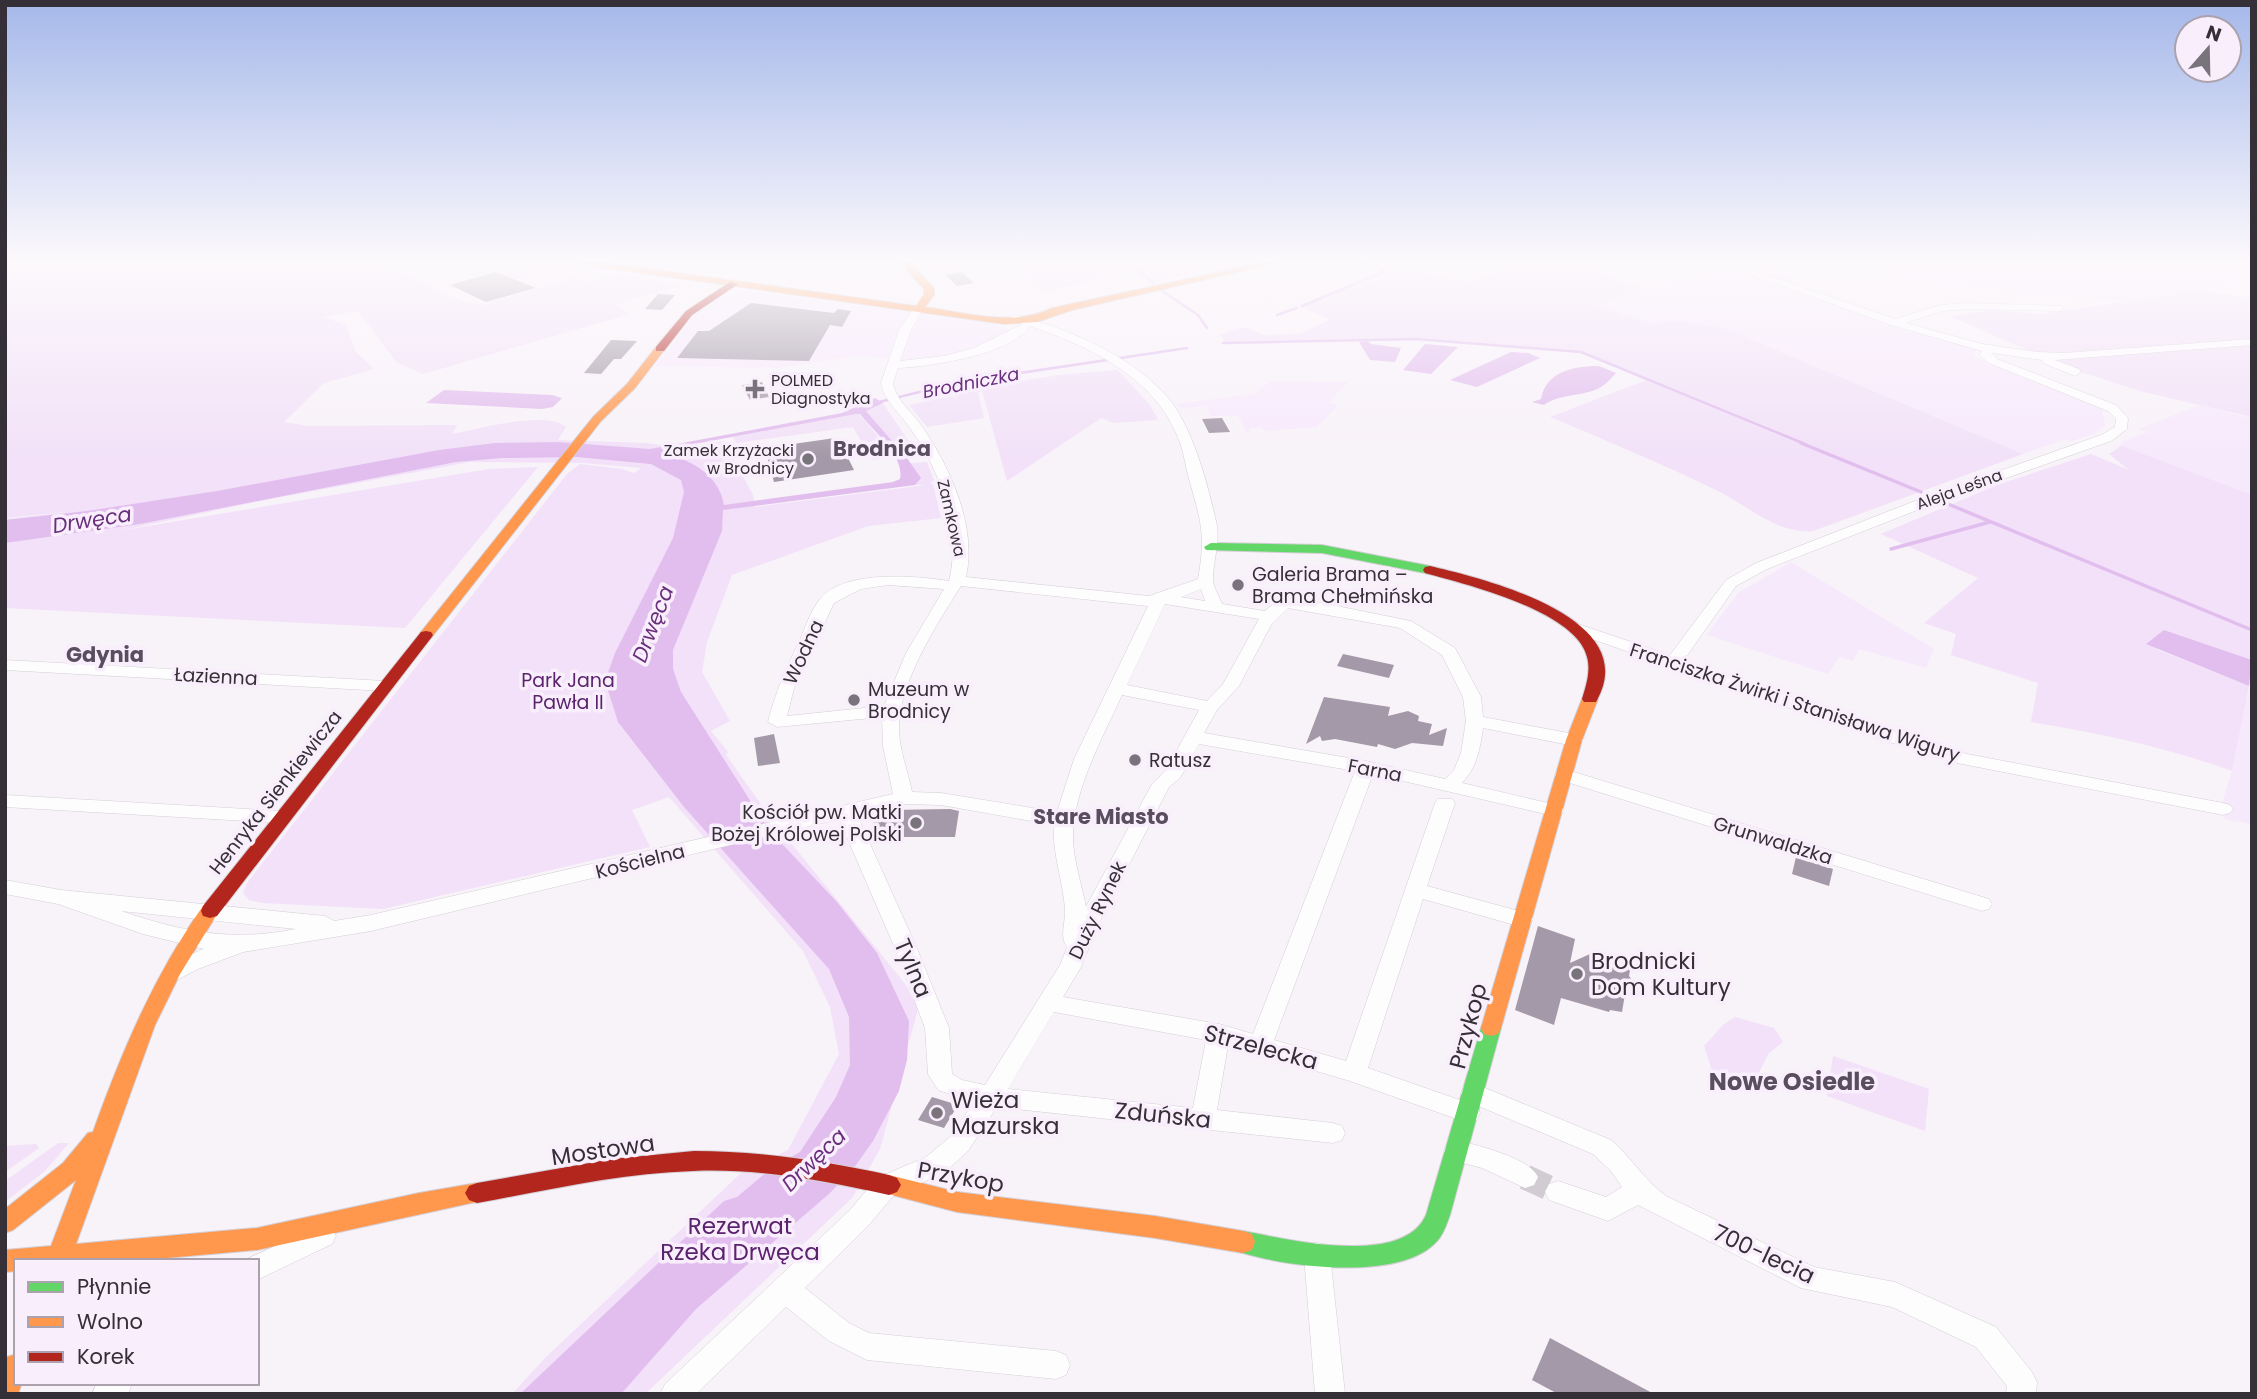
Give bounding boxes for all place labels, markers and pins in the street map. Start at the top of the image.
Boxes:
place label: POLMED Diagnostyka [771,369,871,410]
marker: POLMED Diagnostyka [745,379,765,399]
place label: Zamek Krzyżacki w Brodnicy [664,439,794,480]
marker: Zamek Krzyżacki w Brodnicy [800,451,816,467]
place label: Galeria Brama – Brama Chełmińska [1252,561,1433,610]
marker: Galeria Brama – Brama Chełmińska [1230,577,1246,593]
place label: Muzeum w Brodnicy [868,676,970,725]
marker: Muzeum w Brodnicy [846,692,862,708]
place label: Ratusz [1149,747,1211,774]
marker: Ratusz [1127,752,1143,768]
place label: Kościół pw. Matki Bożej Królowej Polski [711,799,902,848]
marker: Kościół pw. Matki Bożej Królowej Polski [908,815,924,831]
place label: Brodnicki Dom Kultury [1591,945,1731,1003]
marker: Brodnicki Dom Kultury [1569,966,1585,982]
place label: Wieża Mazurska [951,1084,1060,1142]
marker: Wieża Mazurska [929,1105,945,1121]

